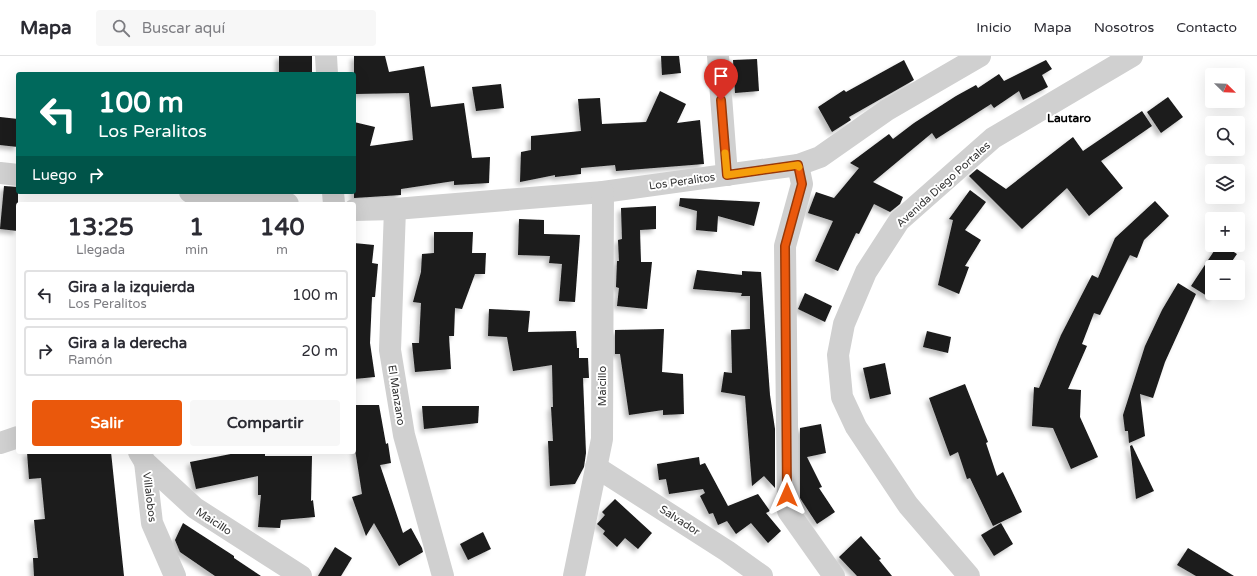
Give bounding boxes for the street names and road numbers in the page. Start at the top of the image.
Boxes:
street label: Avenida Diego Portales [894,139,993,230]
street label: Los Peralitos [648,170,716,193]
street label: El Manzano [385,364,408,427]
street label: Maicillo [596,366,609,406]
street label: Villalobos [140,471,159,523]
street label: Salvador [657,503,703,539]
street label: Maicillo [193,505,234,538]

